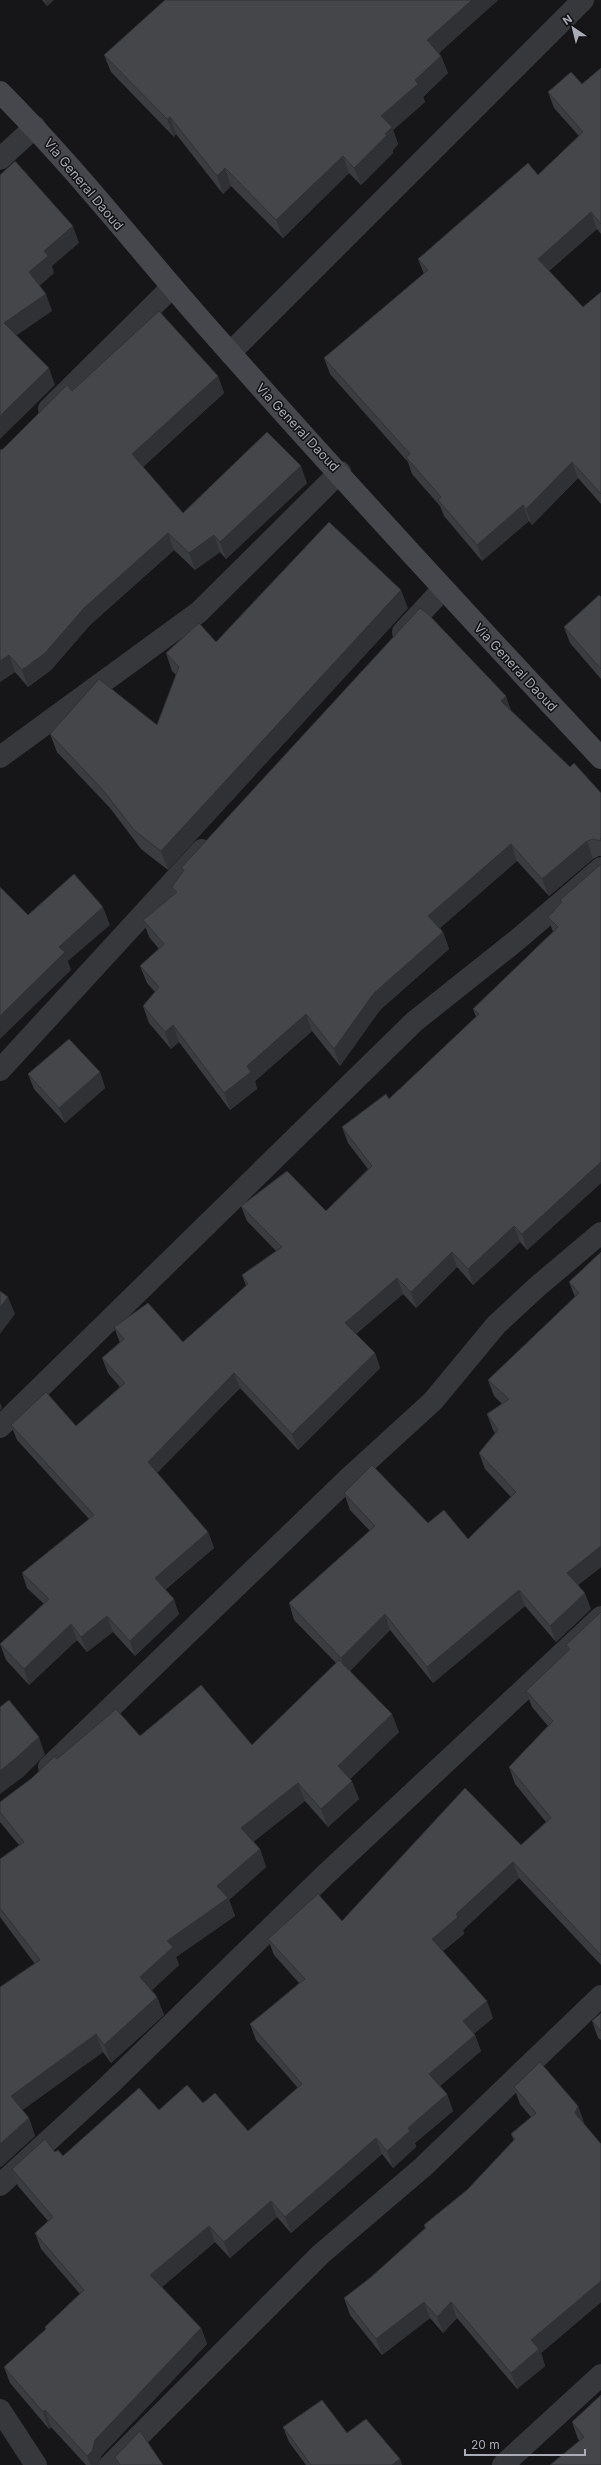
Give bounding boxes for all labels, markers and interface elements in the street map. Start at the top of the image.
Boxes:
north arrow [553,8,593,48]
text: N [560,12,575,28]
street label: Via General Daoud [41,135,127,233]
street label: Via General Daoud [253,380,343,474]
street label: Via General Daoud [471,620,561,714]
scale bar [465,2431,585,2457]
text: 20 m [471,2437,500,2452]

